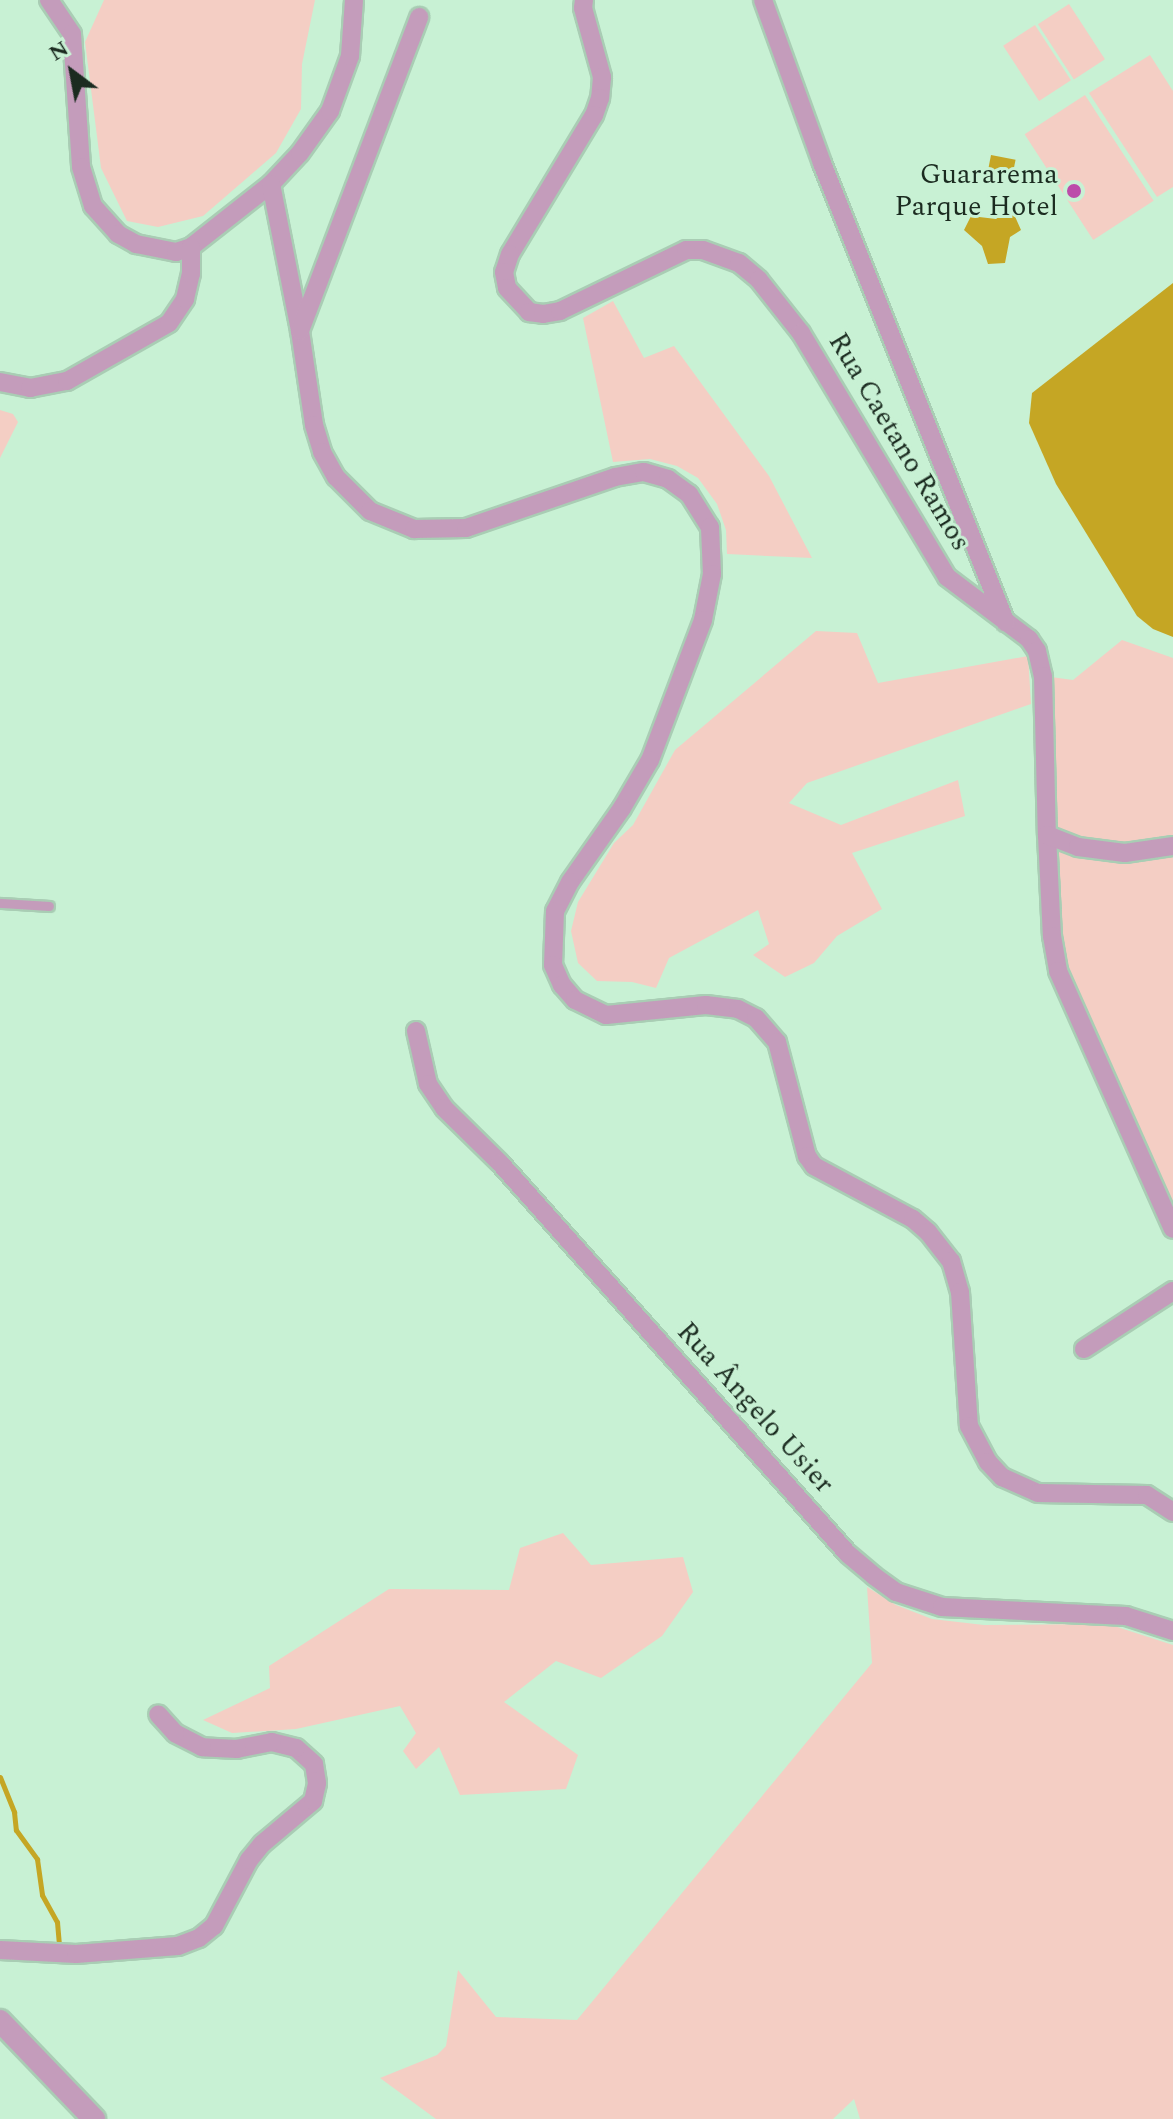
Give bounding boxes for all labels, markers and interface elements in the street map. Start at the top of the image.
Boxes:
north arrow [32,32,112,112]
text: N [43,32,75,70]
place label: Guararema Parque Hotel [895,158,1058,224]
marker: Guararema Parque Hotel [1065,182,1083,200]
street label: Rua Caetano Ramos [821,327,977,557]
street label: Rua Ângelo Usier [669,1316,841,1500]

